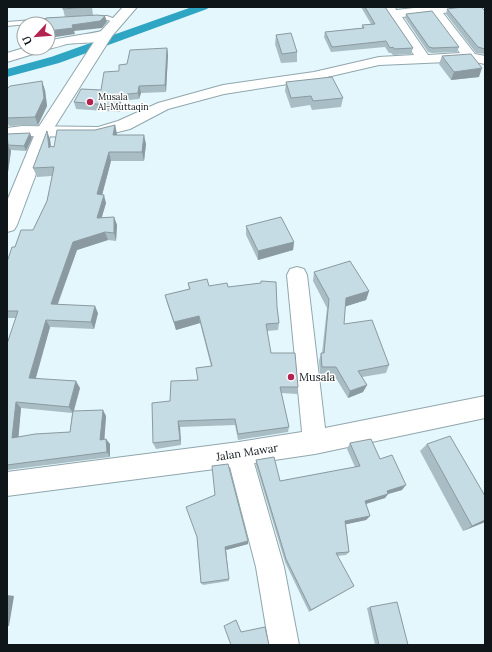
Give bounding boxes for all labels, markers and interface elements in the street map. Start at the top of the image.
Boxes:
north arrow [16,16,56,56]
text: U [19,33,35,47]
place label: Musala Al-Muttaqin [97,91,149,112]
marker: Musala Al-Muttaqin [85,97,95,107]
place label: Musala [299,370,335,384]
marker: Musala [286,372,296,382]
street label: Jalan Mawar [214,440,279,464]

